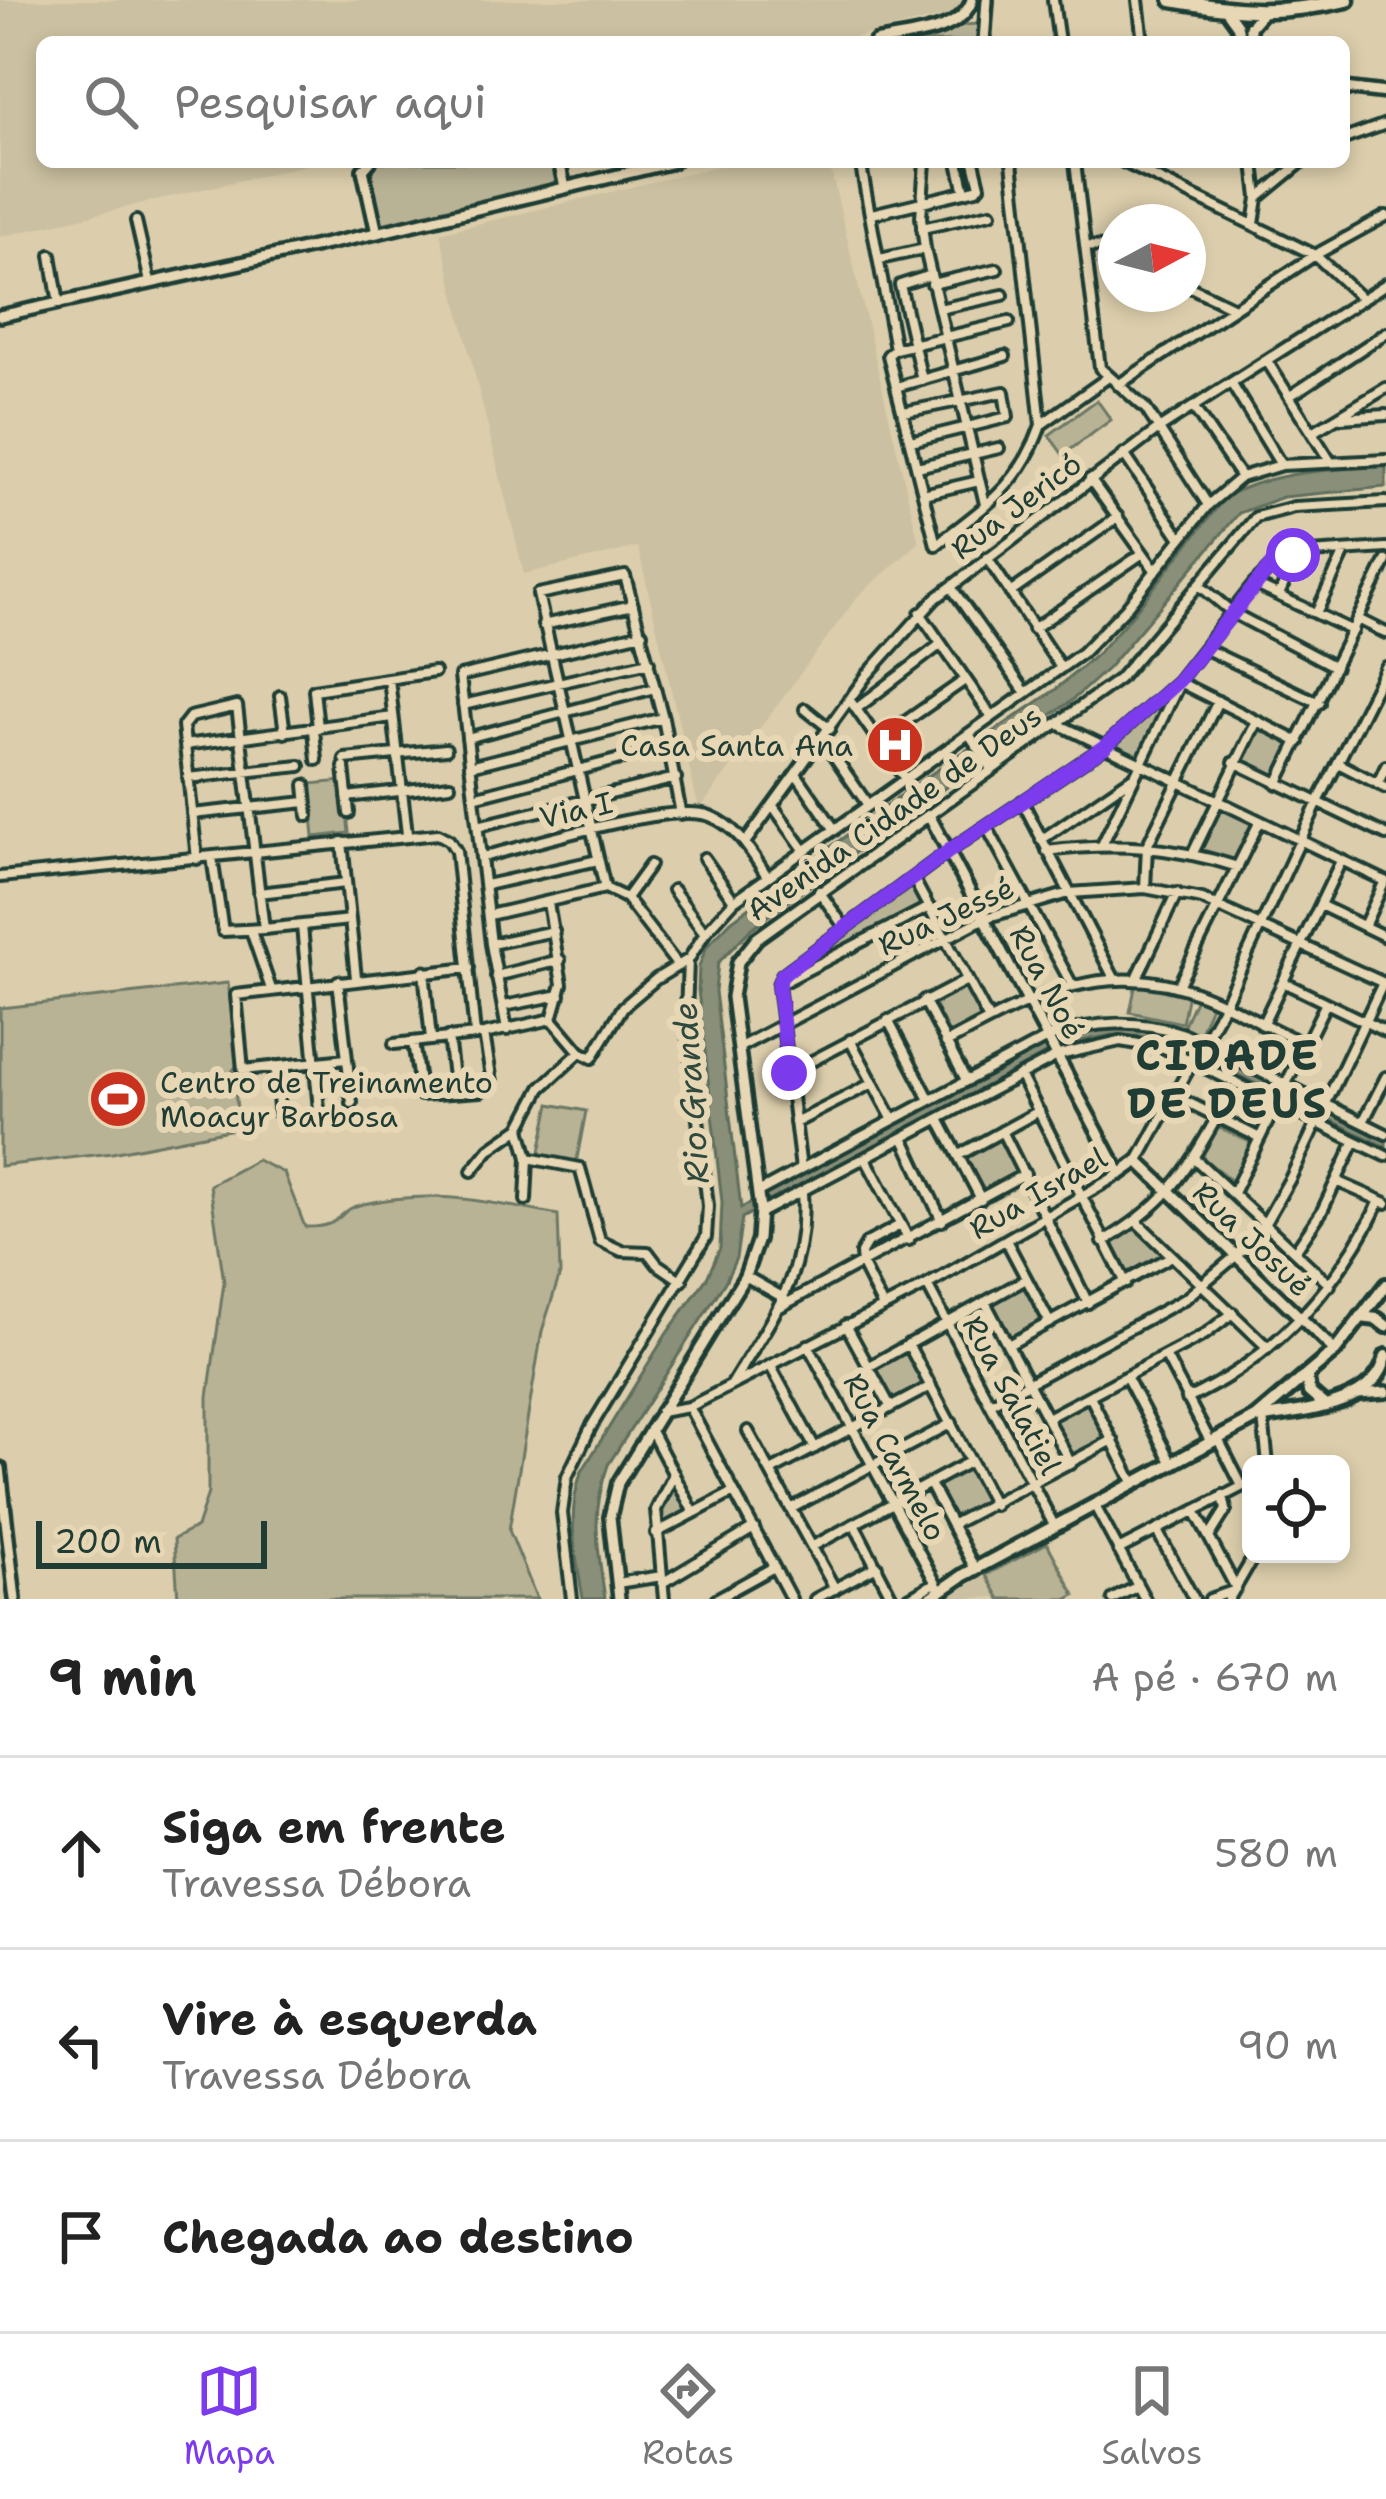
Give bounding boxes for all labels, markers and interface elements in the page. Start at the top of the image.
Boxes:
search box [36,36,1350,168]
icon: search [78,69,144,135]
text: Pesquisar aqui [174,72,487,132]
north arrow [1098,204,1206,312]
street label: Rua Jericó [942,443,1090,569]
route start [1266,528,1320,582]
street label: Avenida Cidade de Deus [738,695,1050,931]
hospital icon: Casa Santa Ana [864,714,926,776]
place label: Casa Santa Ana [620,725,853,766]
street label: Via I [535,782,617,838]
street label: Rua Jessé [871,867,1021,965]
street label: Rua Noé [1000,918,1094,1046]
water label: Rio Grande [662,1001,720,1185]
district label: CIDADE DE DEUS [1127,1027,1329,1131]
route end [762,1046,816,1100]
place label: Centro de Treinamento Moacyr Barbosa [160,1062,493,1137]
sports icon: Centro de Treinamento Moacyr Barbosa [87,1068,149,1130]
street label: Rua Israel [962,1137,1114,1249]
street label: Rua Josué [1184,1172,1320,1306]
street label: Rua Salatiel [953,1308,1071,1482]
street label: Rua Carmelo [834,1366,956,1548]
map controls [1242,1455,1350,1563]
button: locate [1242,1455,1350,1563]
scale bar [36,1515,267,1568]
text: 200 m [54,1519,162,1564]
text: 9 min [48,1643,197,1711]
text: A pé · 670 m [1091,1651,1338,1703]
text: Siga em frente [162,1797,506,1857]
icon: ahead [48,1820,114,1886]
text: 580 m [1214,1827,1338,1879]
text: Travessa Débora [162,1857,471,1909]
text: Vire à esquerda [162,1989,537,2049]
icon: left [48,2012,114,2078]
text: 90 m [1237,2019,1338,2071]
text: Travessa Débora [162,2049,471,2101]
icon: arrive [48,2204,114,2270]
text: Chegada ao destino [162,2207,634,2267]
tab: Mapa [184,2358,275,2475]
tab: Rotas [642,2358,734,2475]
tab: Salvos [1101,2358,1202,2475]

